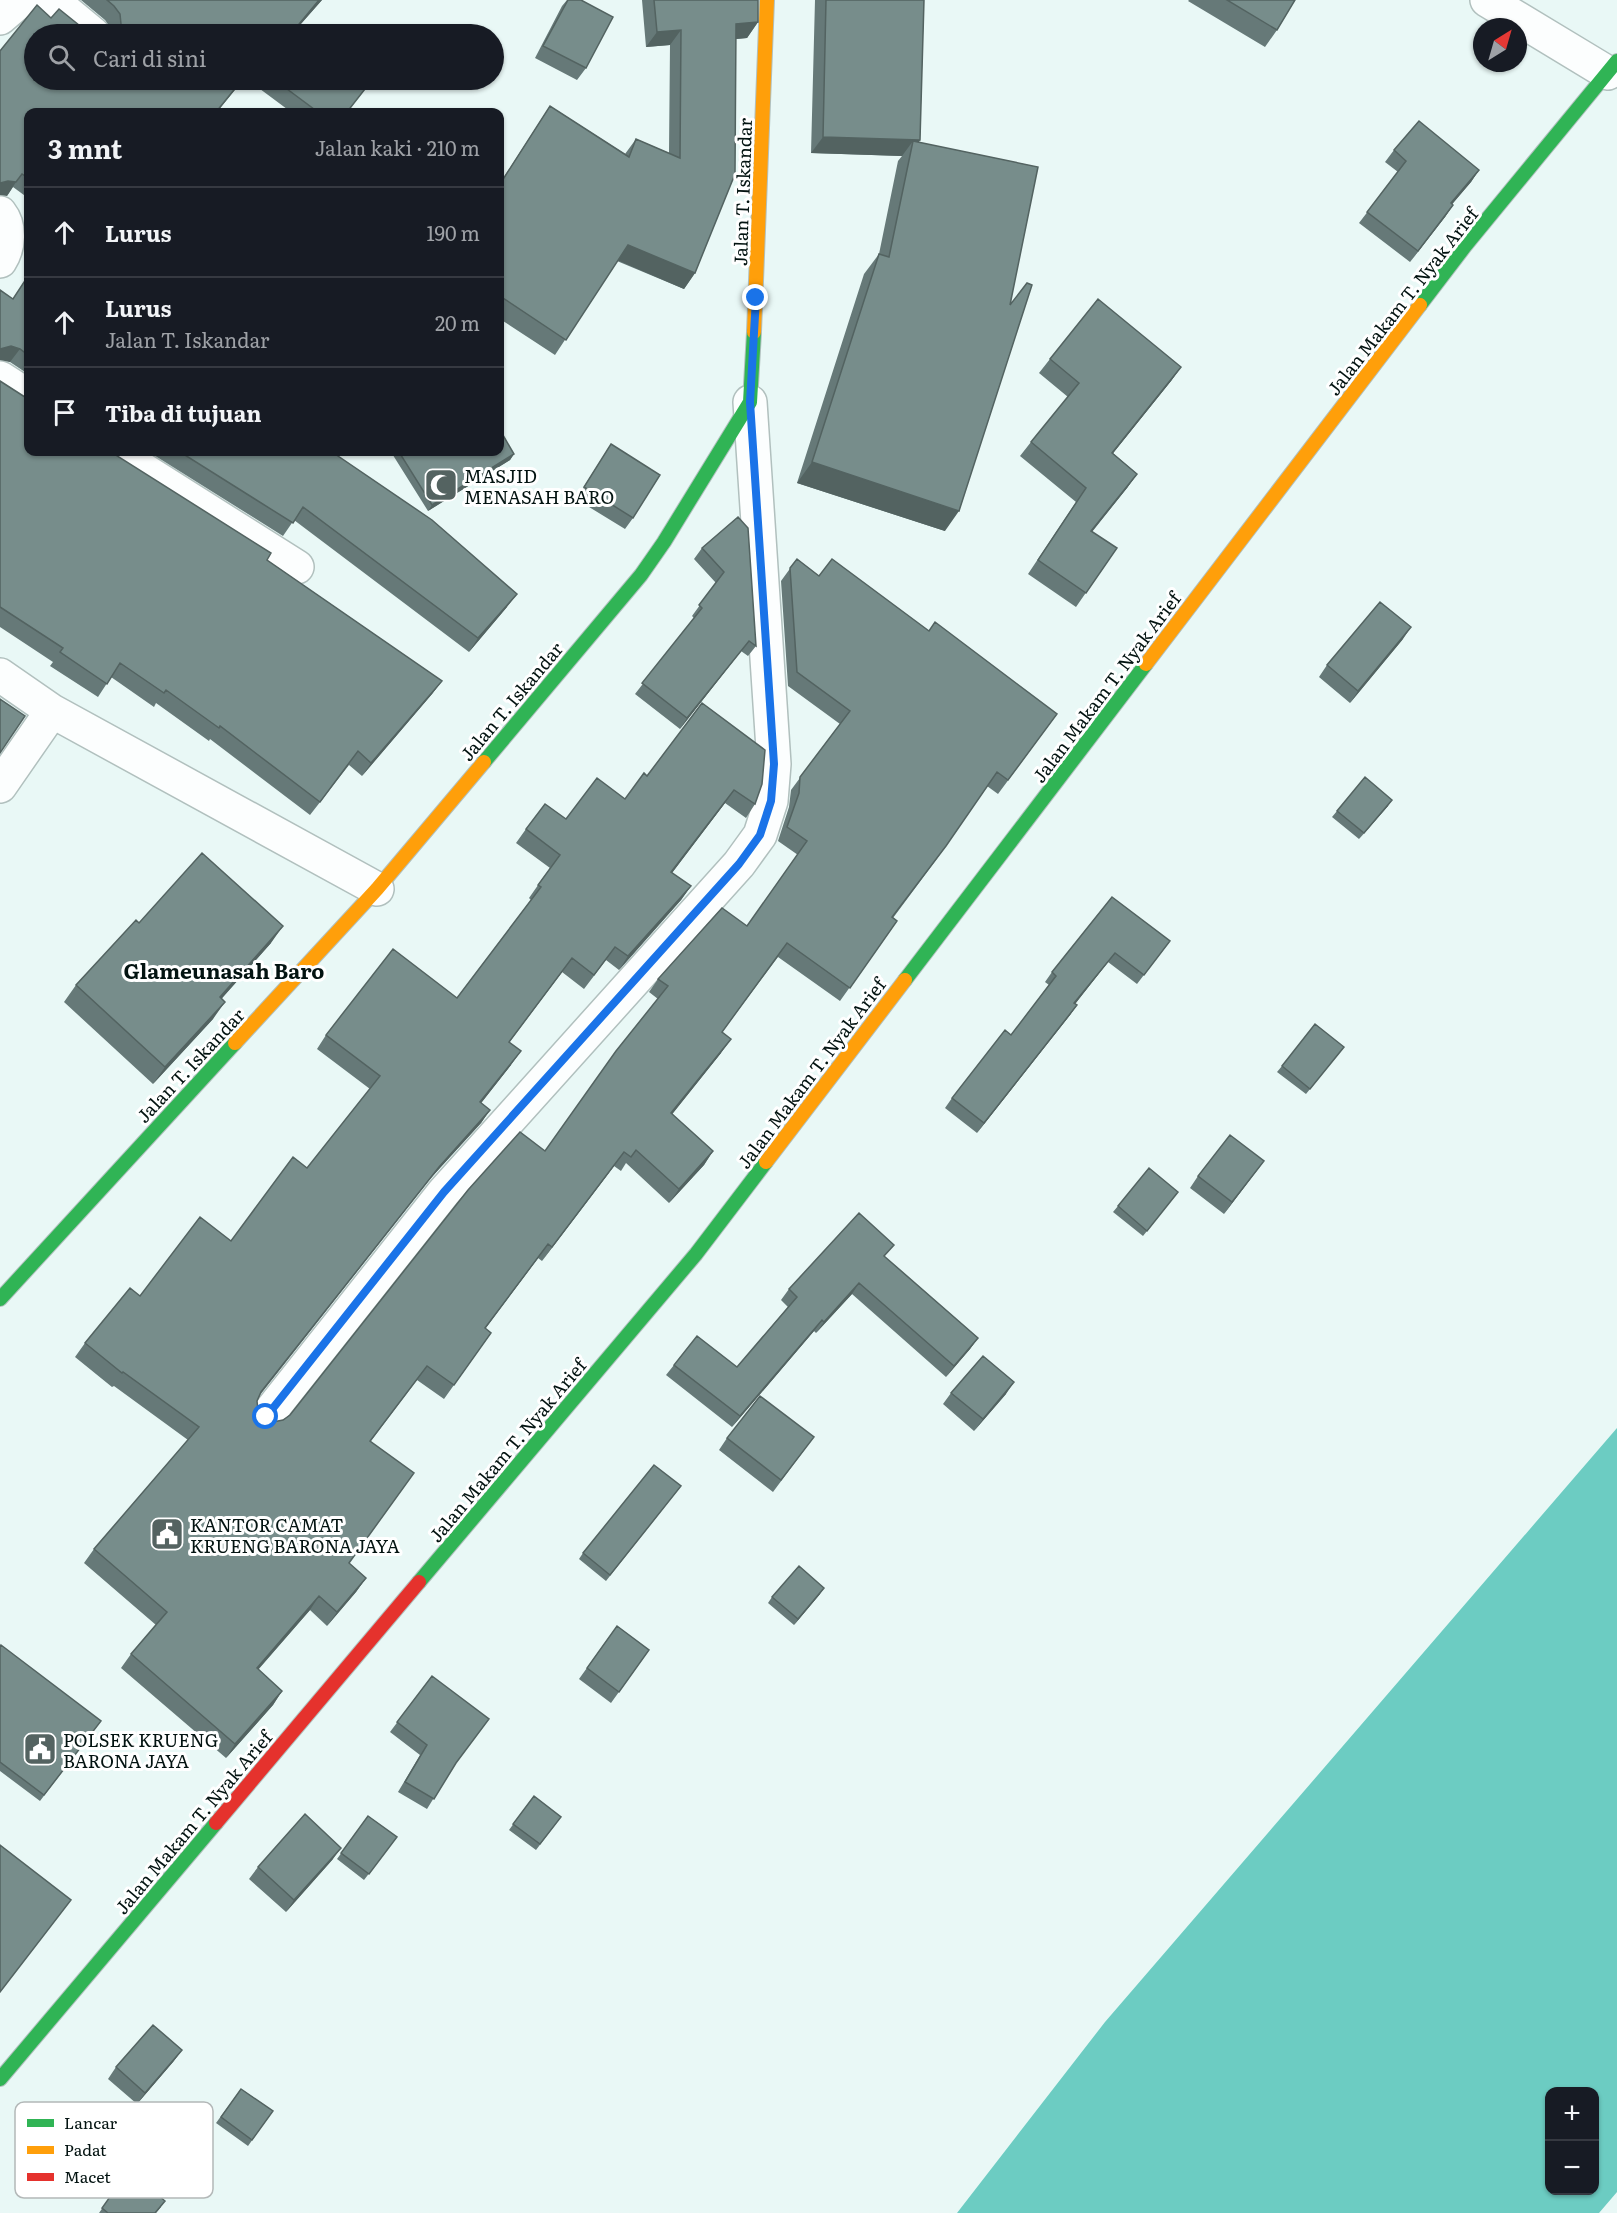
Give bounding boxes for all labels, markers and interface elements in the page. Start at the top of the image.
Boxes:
north arrow [1473,18,1527,72]
search box [24,24,504,90]
icon: search [45,41,78,74]
text: Cari di sini [93,41,206,74]
street label: Jalan T. Iskandar [726,117,758,266]
text: 3 mnt [48,128,122,167]
text: Jalan kaki · 210 m [315,132,480,162]
street label: Jalan Makam T. Nyak Arief [1320,200,1485,401]
icon: ahead [48,216,81,249]
text: Lurus [105,216,172,249]
text: 190 m [426,217,480,247]
route end [742,284,768,310]
text: Lurus [105,291,172,324]
icon: ahead [48,306,81,339]
text: 20 m [435,307,480,337]
text: Jalan T. Iskandar [105,324,269,354]
icon: arrive [48,396,81,429]
text: Tiba di tujuan [105,396,261,429]
place label: MASJID MENASAH BARO [464,462,614,510]
mosque icon: MASJID MENASAH BARO [423,467,459,503]
street label: Jalan Makam T. Nyak Arief [1025,585,1188,788]
street label: Jalan T. Iskandar [453,635,569,766]
district label: Glameunasah Baro [124,954,324,985]
street label: Jalan Makam T. Nyak Arief [730,971,893,1174]
street label: Jalan T. Iskandar [130,1001,251,1128]
street label: Jalan Makam T. Nyak Arief [422,1351,593,1548]
route start [252,1403,278,1429]
place label: KANTOR CAMAT KRUENG BARONA JAYA [190,1511,400,1559]
public building icon: KANTOR CAMAT KRUENG BARONA JAYA [149,1516,185,1552]
street label: Jalan Makam T. Nyak Arief [108,1723,279,1920]
place label: POLSEK KRUENG BARONA JAYA [63,1726,218,1774]
public building icon: POLSEK KRUENG BARONA JAYA [22,1731,58,1767]
map controls [1545,2087,1599,2195]
button: + [1545,2087,1599,2141]
legend [15,2102,213,2198]
text: Lancar [64,2110,118,2134]
text: Padat [64,2137,107,2161]
button: − [1545,2141,1599,2195]
text: Macet [64,2164,111,2188]

